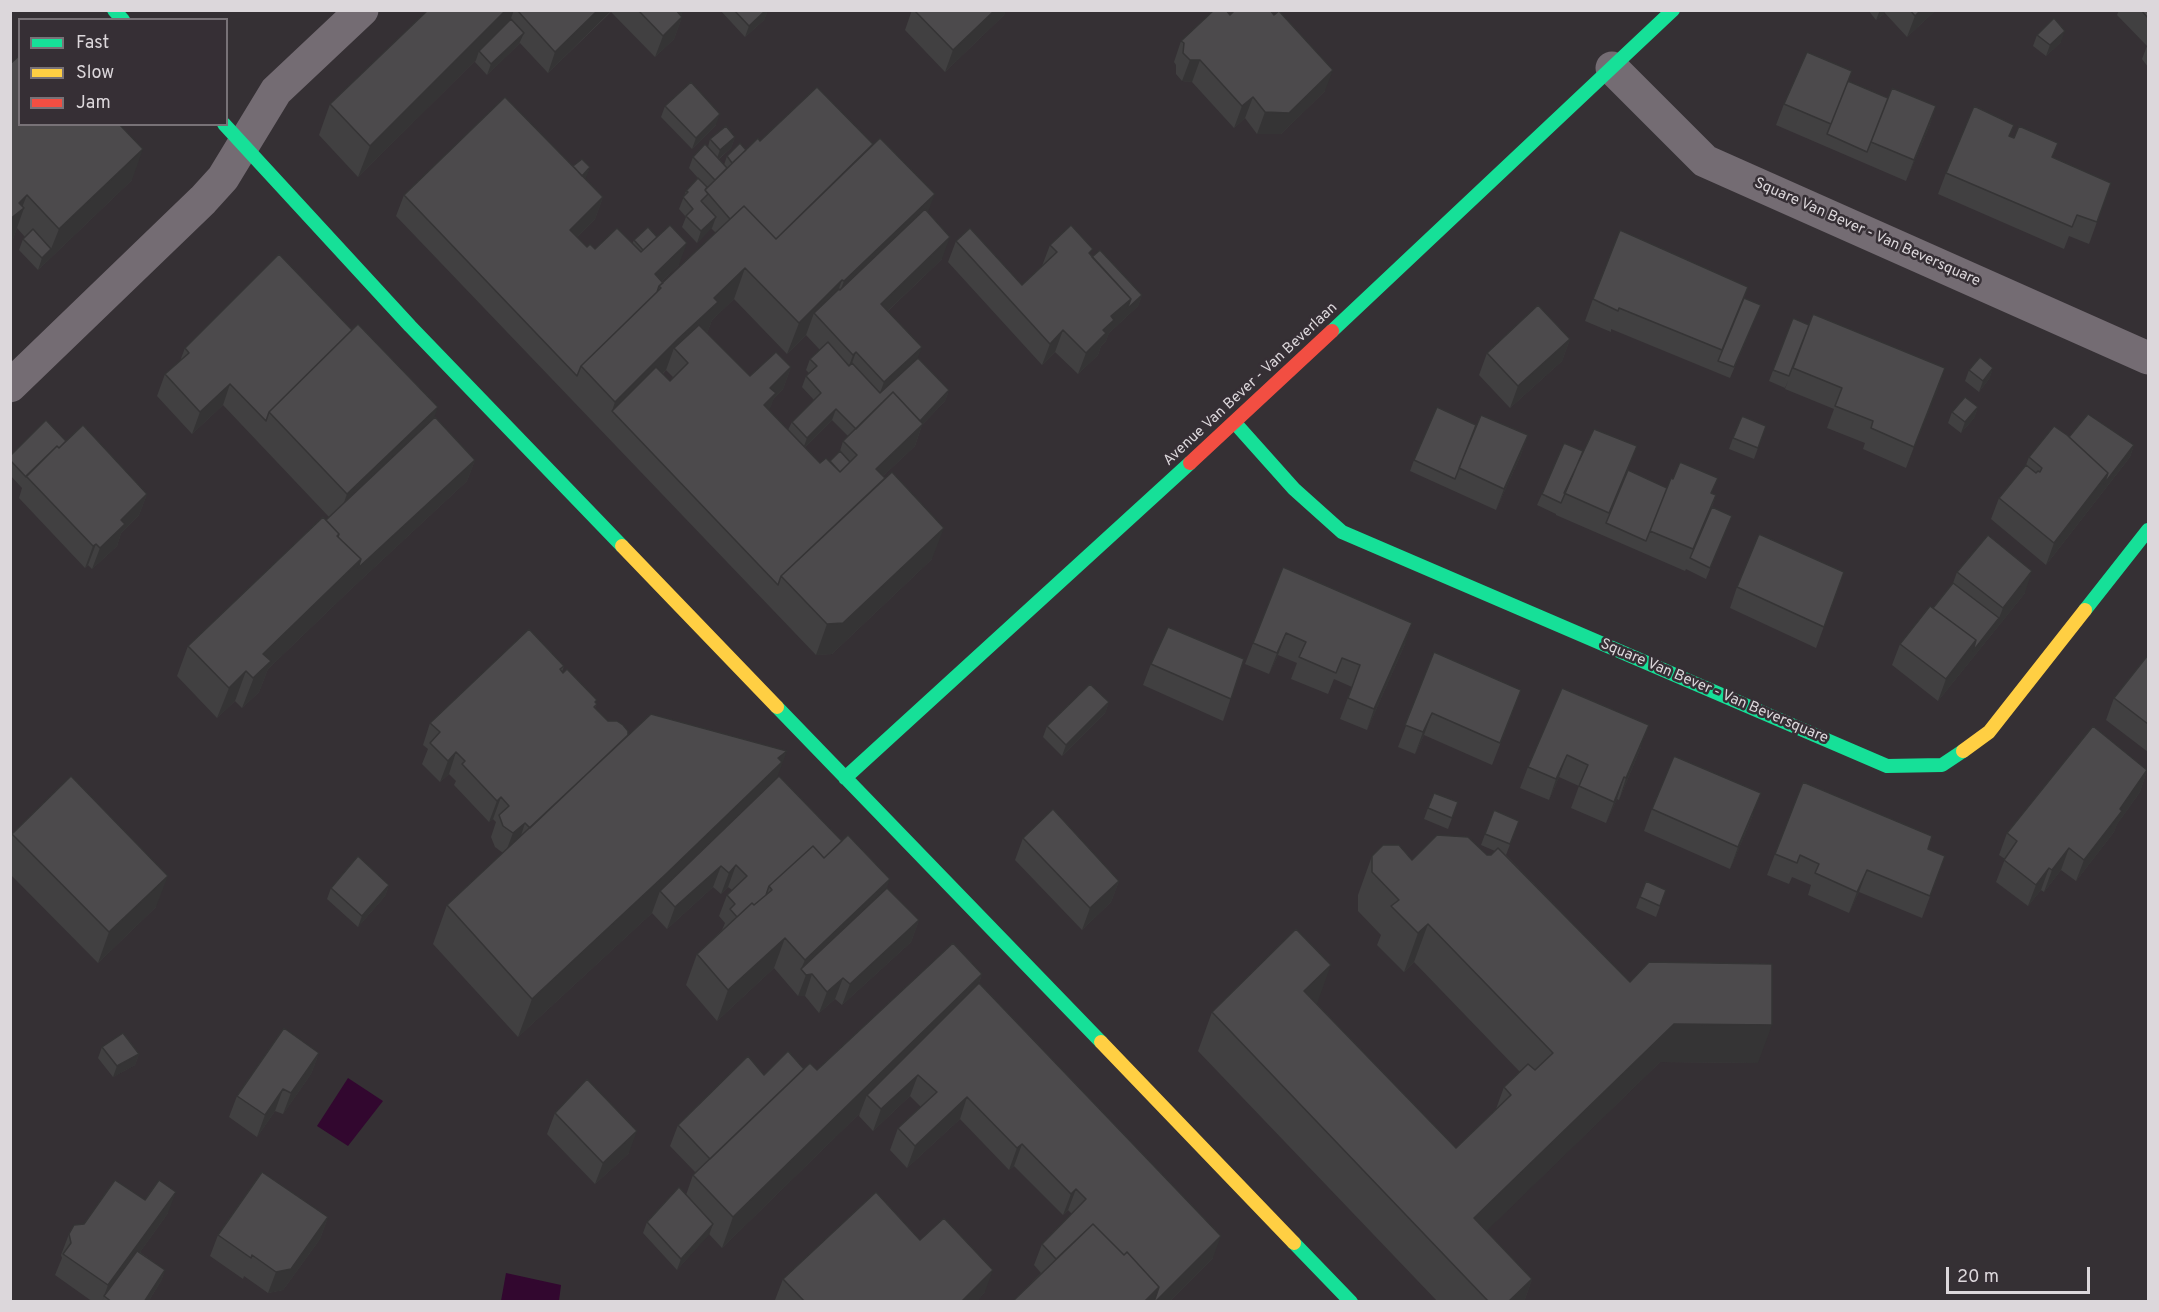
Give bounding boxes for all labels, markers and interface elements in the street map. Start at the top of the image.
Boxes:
legend [18,18,228,126]
text: Fast [76,32,109,55]
text: Slow [76,62,114,85]
text: Jam [76,92,111,115]
street label: Square Van Bever - Van Beversquare [1751,175,1983,291]
street label: Avenue Van Bever - Van Beverlaan [1160,299,1342,471]
street label: Square Van Bever - Van Beversquare [1597,636,1831,748]
scale bar [1949,1255,2093,1293]
text: 20 m [1957,1266,1999,1289]

